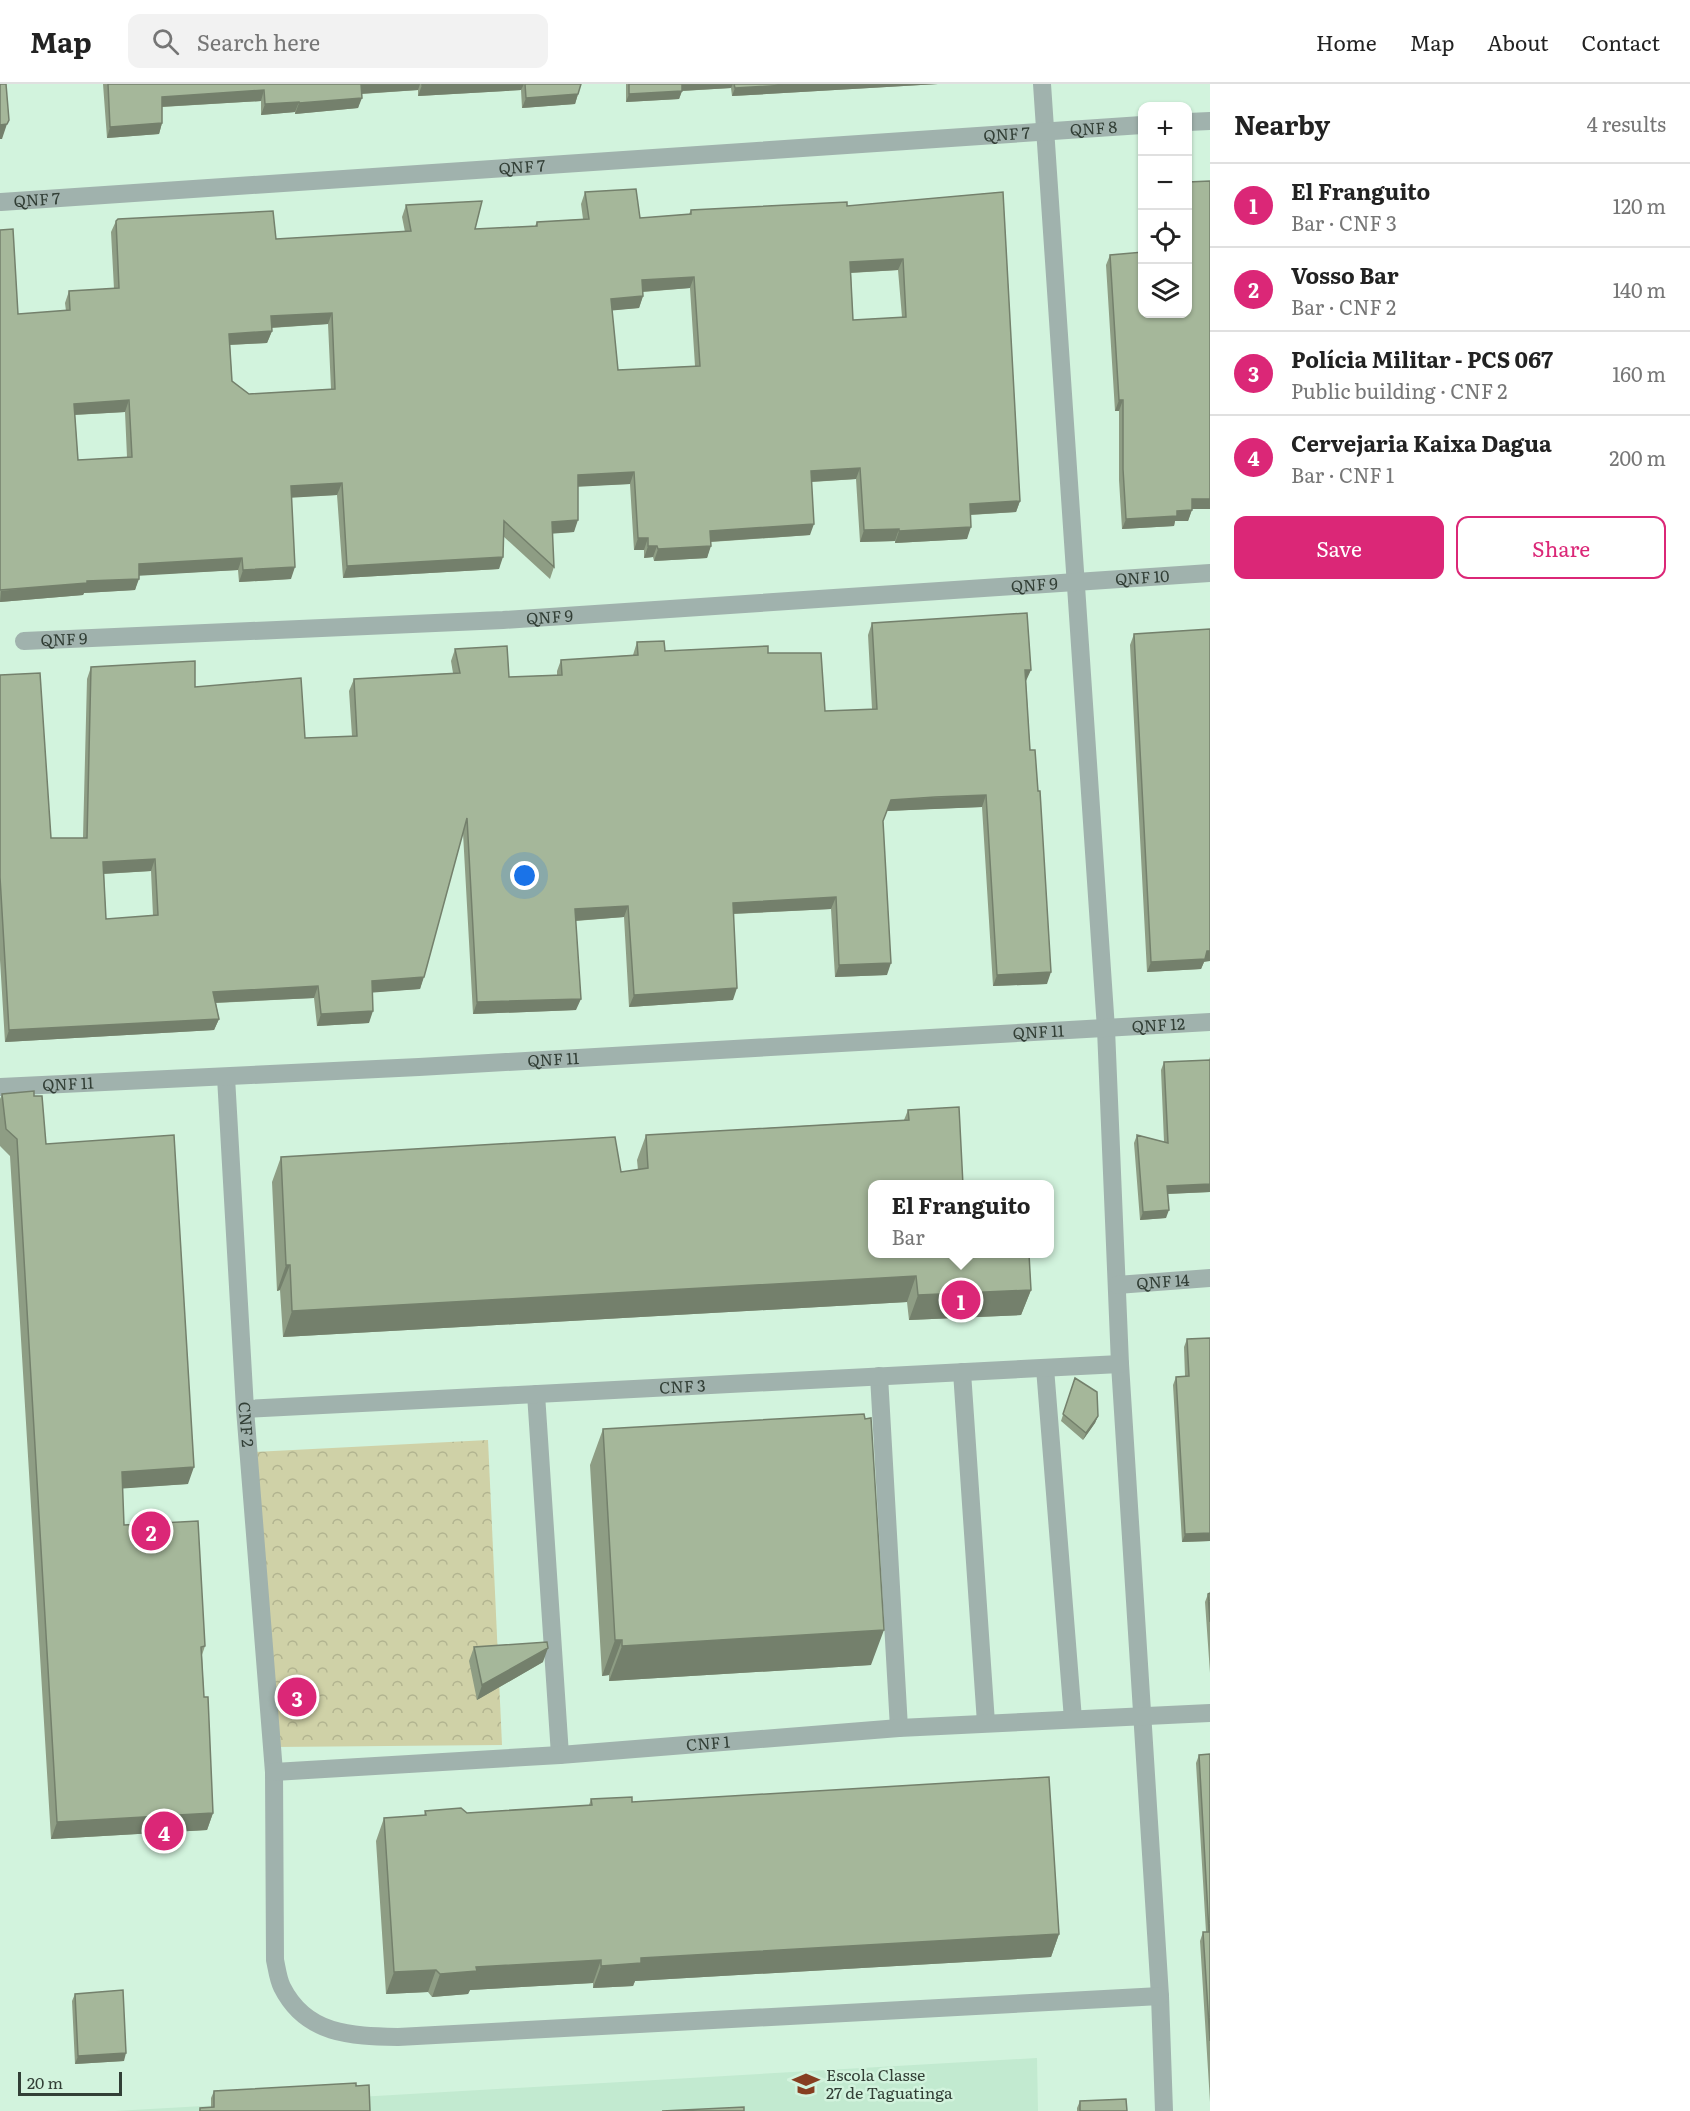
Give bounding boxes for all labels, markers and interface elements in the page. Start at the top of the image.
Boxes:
search box [128,14,548,68]
text: Map [30,20,92,62]
icon: search [149,25,182,58]
text: Search here [197,25,320,58]
text: Home [1316,26,1377,57]
text: Map [1410,26,1454,57]
text: About [1487,26,1549,57]
text: Contact [1582,26,1660,57]
map controls [1138,102,1192,318]
button: + [1138,102,1192,156]
text: Nearby [1234,104,1330,143]
text: 4 results [1587,108,1666,138]
street label: QNF 8 [1069,114,1118,141]
street label: QNF 7 [983,120,1031,147]
street label: QNF 7 [498,152,546,179]
button: − [1138,156,1192,210]
text: El Franguito [1291,174,1430,207]
street label: QNF 7 [13,185,61,212]
text: 1 [1249,190,1258,220]
text: 120 m [1613,190,1666,220]
text: Bar · CNF 3 [1291,207,1397,237]
button: locate [1138,210,1192,264]
text: Vosso Bar [1291,258,1399,291]
button: layers [1138,264,1192,318]
text: 2 [1248,274,1259,304]
text: 140 m [1613,274,1666,304]
text: Bar · CNF 2 [1291,291,1396,321]
text: Polícia Militar - PCS 067 [1291,342,1553,375]
text: 3 [1248,358,1259,388]
text: 160 m [1612,358,1666,388]
text: Public building · CNF 2 [1291,375,1507,405]
text: Cervejaria Kaixa Dagua [1291,426,1552,459]
text: 4 [1247,442,1260,472]
text: 200 m [1609,442,1666,472]
text: Bar · CNF 1 [1291,459,1394,489]
button: Save [1234,516,1444,579]
button: Share [1456,516,1666,579]
street label: QNF 10 [1114,563,1170,590]
street label: QNF 9 [1010,570,1059,597]
street label: QNF 9 [525,602,574,629]
street label: QNF 9 [40,625,88,651]
your location [510,861,539,890]
street label: QNF 12 [1131,1010,1186,1037]
street label: QNF 11 [1012,1017,1065,1044]
street label: QNF 11 [527,1045,580,1072]
street label: QNF 11 [42,1070,95,1096]
popup [868,1180,1054,1258]
text: El Franguito [891,1188,1031,1221]
text: Bar [891,1221,925,1251]
street label: QNF 14 [1135,1267,1190,1295]
pin: 1 [942,1278,980,1322]
street label: CNF 3 [659,1372,706,1399]
street label: CNF 2 [234,1401,261,1448]
pin: 2 [132,1508,170,1554]
pin: 3 [278,1674,316,1720]
street label: CNF 1 [685,1728,731,1756]
pin: 4 [144,1808,184,1854]
place label: Escola Classe 27 de Taguatinga [826,2062,953,2104]
scale bar [18,2069,122,2096]
school or university icon: Escola Classe 27 de Taguatinga [791,2069,821,2099]
text: 20 m [27,2070,63,2094]

